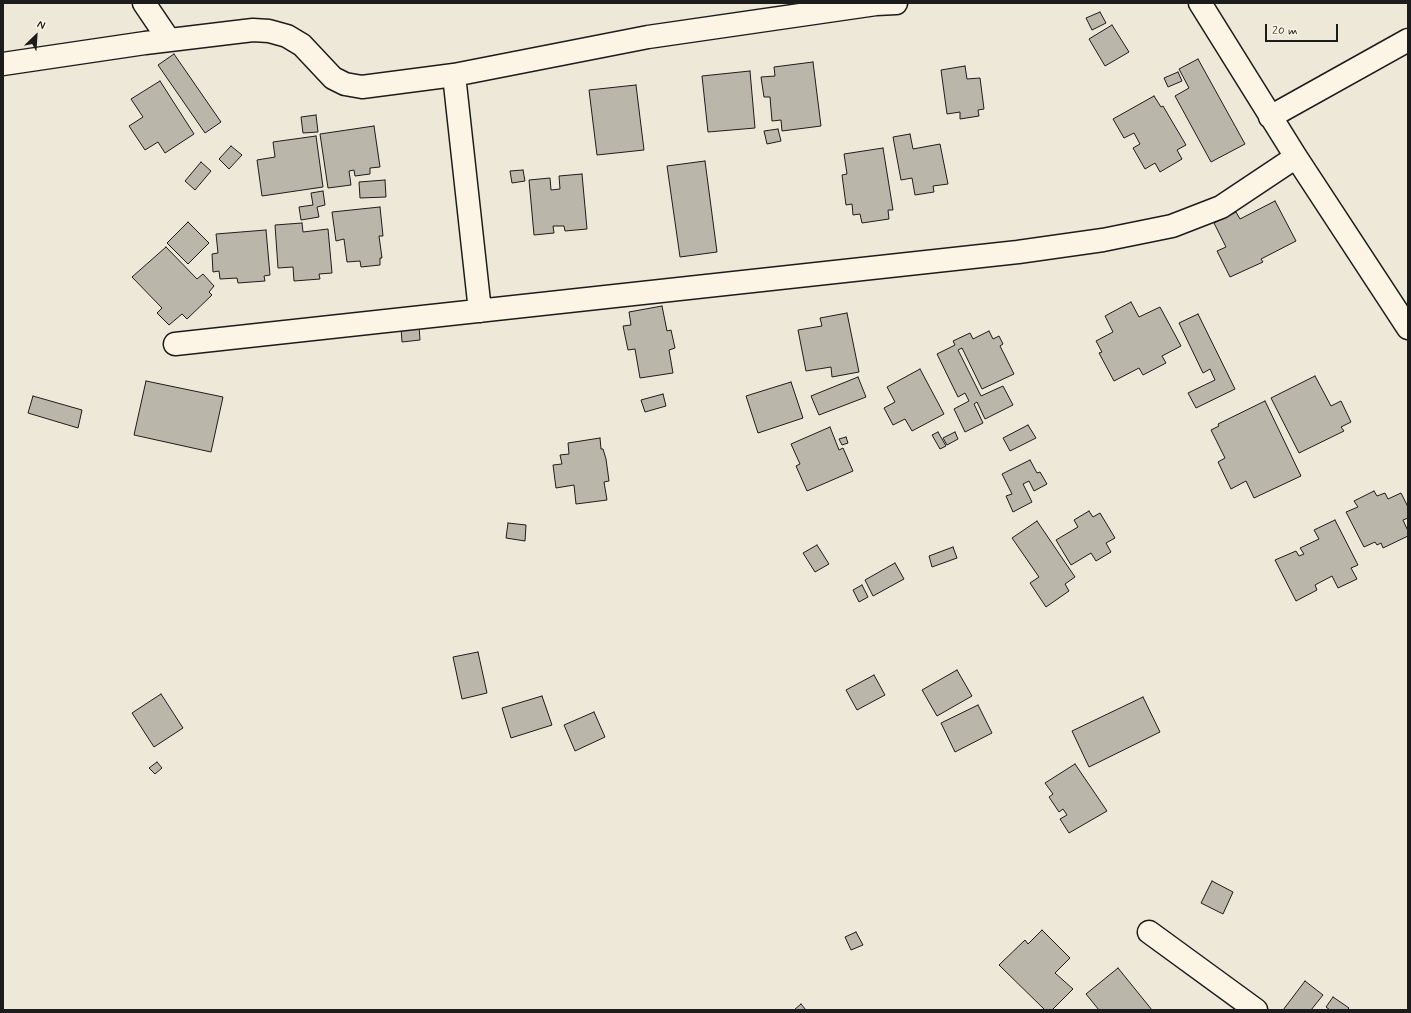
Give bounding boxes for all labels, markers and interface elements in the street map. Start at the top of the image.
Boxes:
north arrow [16,16,56,56]
scale bar [1267,16,1340,42]
text: N [35,17,47,33]
text: 20 m [1272,23,1298,39]

